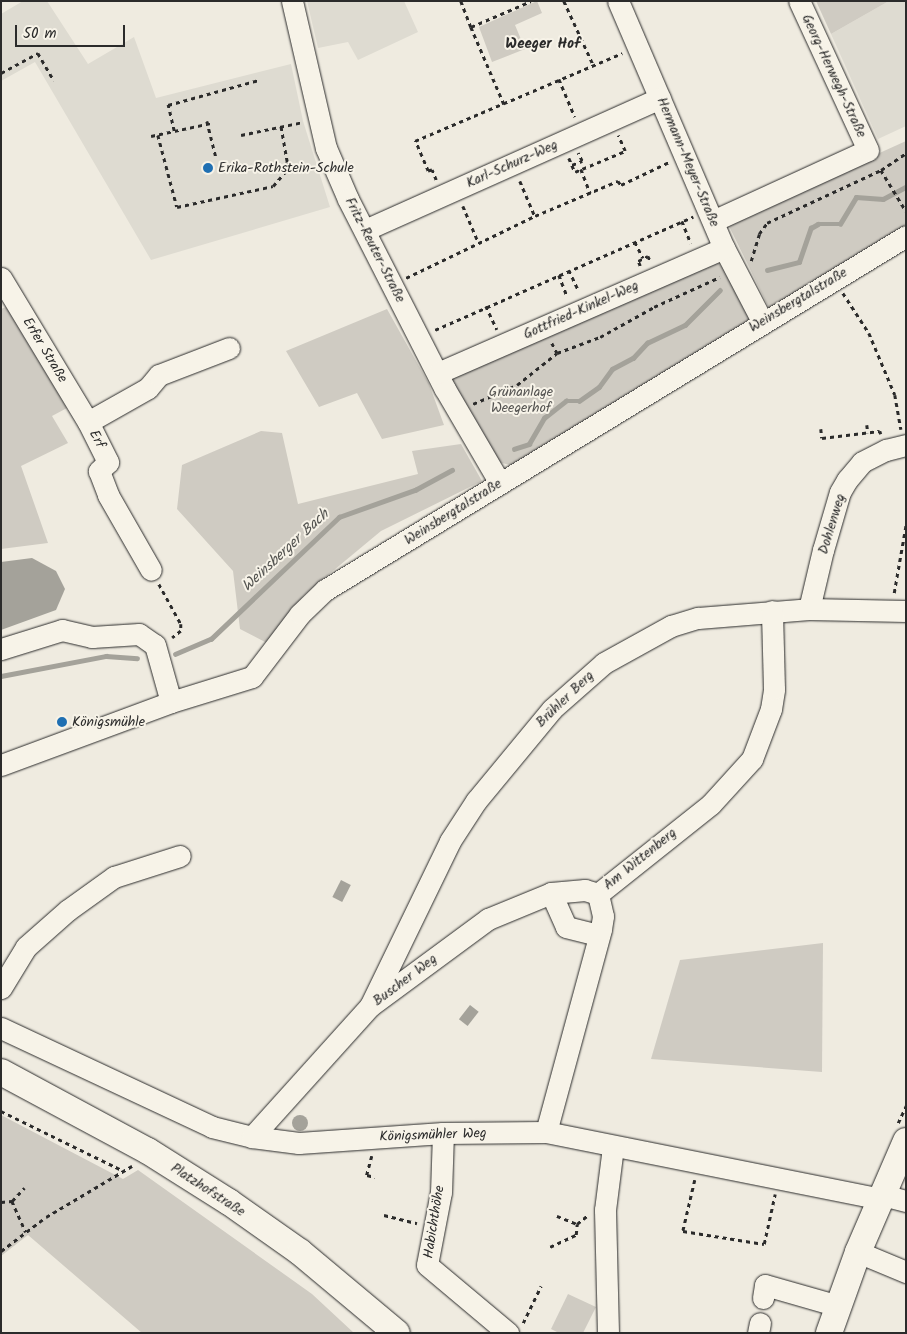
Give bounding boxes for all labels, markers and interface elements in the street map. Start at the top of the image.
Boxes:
street label: Georg-Herwegh-Straße [798,12,870,140]
scale bar [18,15,128,47]
text: 50 m [23,22,57,46]
district label: Weeger Hof [505,36,581,54]
street label: Hermann-Meyer-Straße [653,95,723,229]
street label: Karl-Schurz-Weg [464,136,560,192]
place label: Erika-Rothstein-Schule [218,160,354,176]
marker: Erika-Rothstein-Schule [202,162,214,174]
street label: Fritz-Reuter-Straße [341,195,409,305]
street label: Weinsbergtalstraße [746,264,850,336]
street label: Gottfried-Kinkel-Weg [521,277,641,343]
street label: Erfer Straße [19,314,71,386]
park label: Grünanlage Weegerhof [489,384,553,417]
street label: Erf [85,427,109,451]
street label: Weinsbergtalstraße [401,475,505,549]
street label: Dohlenweg [815,492,849,556]
water label: Weinsberger Bach [239,506,333,596]
street label: Brühler Berg [532,667,598,731]
place label: Königsmühle [72,714,145,730]
marker: Königsmühle [56,716,68,728]
street label: Am Wittenberg [600,824,680,894]
street label: Buscher Weg [370,950,440,1010]
street label: Königsmühler Weg [379,1125,487,1145]
street label: Platzhofstraße [168,1160,248,1220]
street label: Habichthöhe [420,1184,448,1260]

